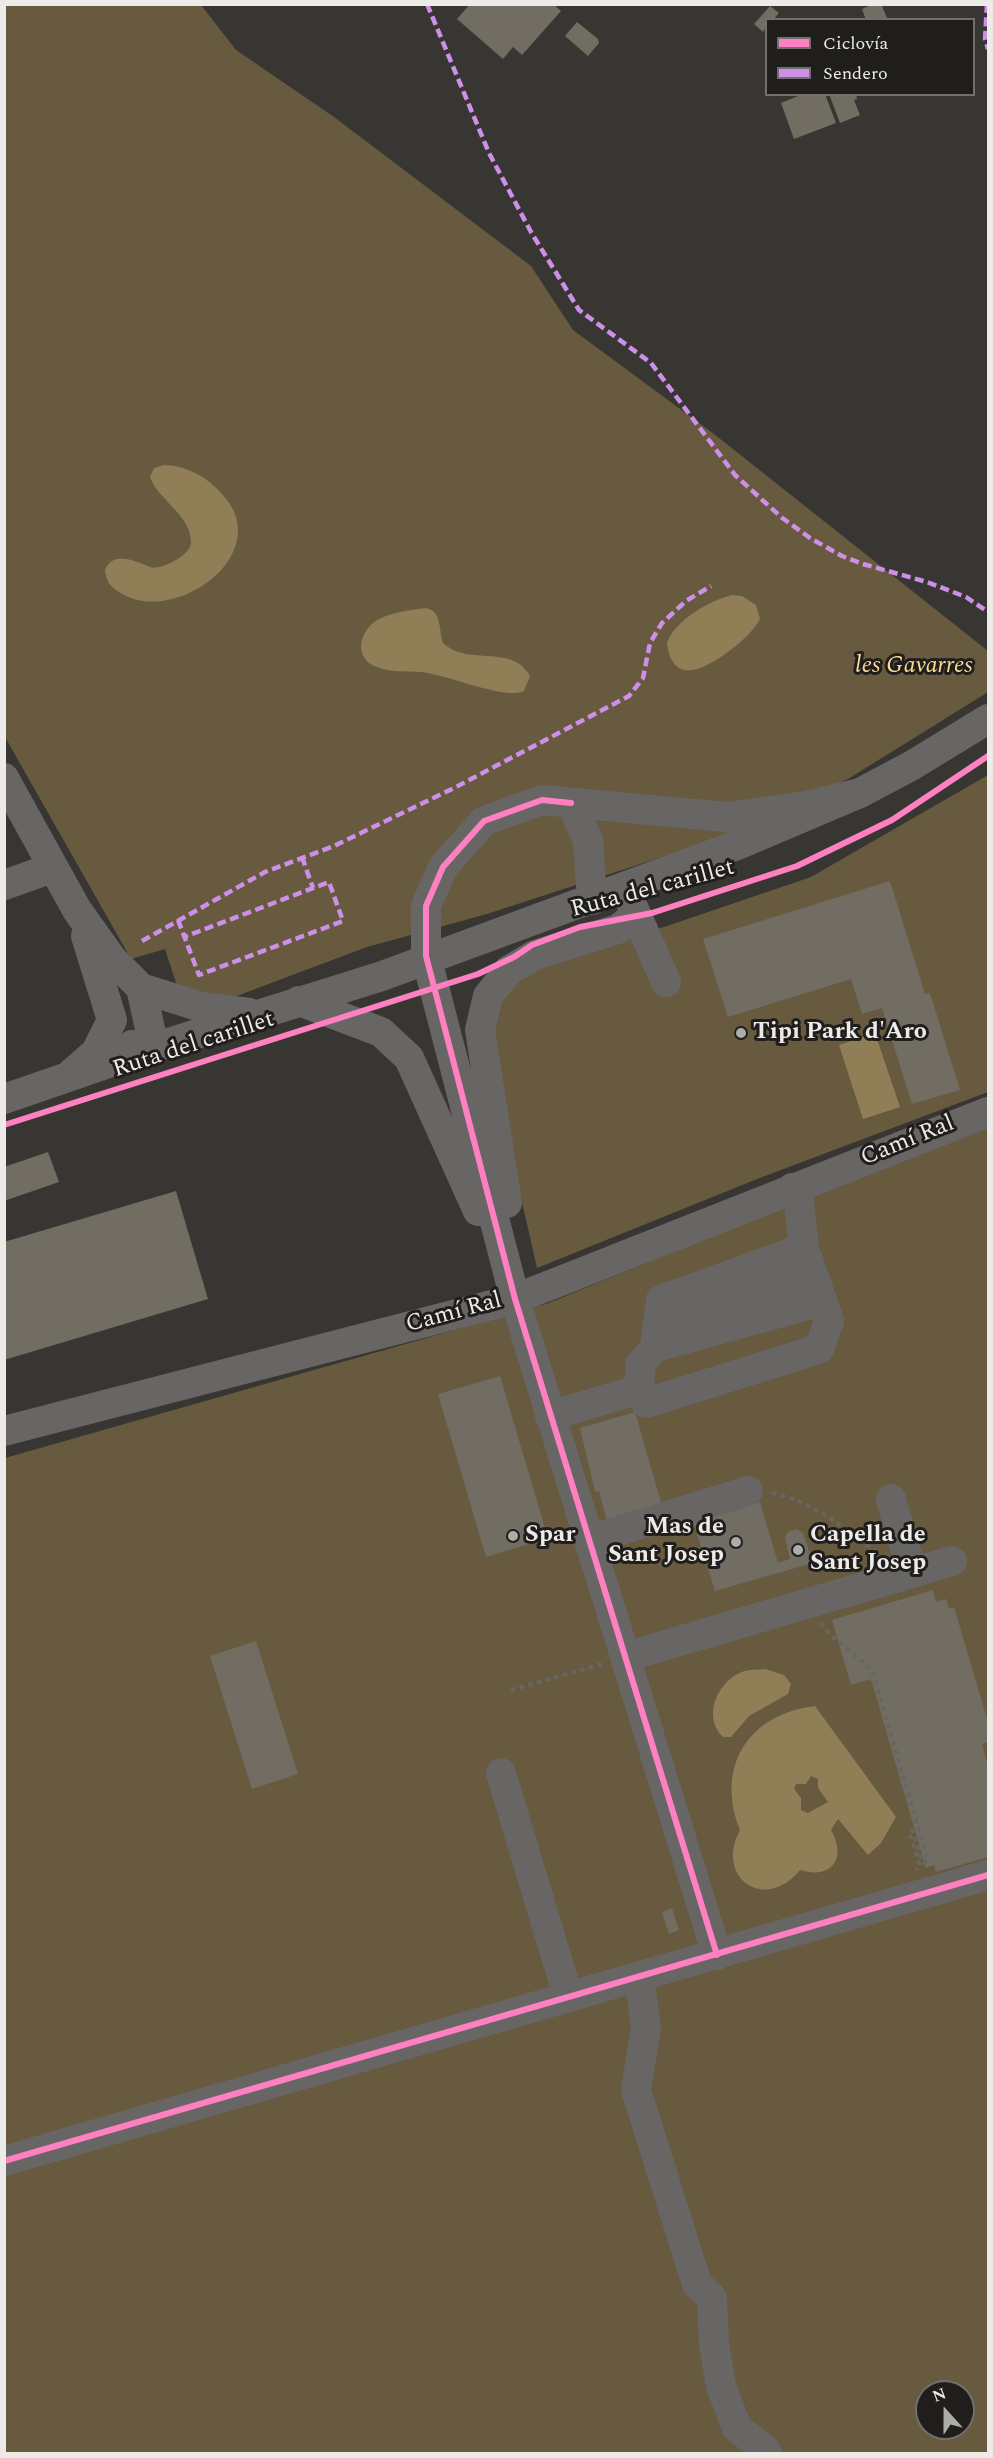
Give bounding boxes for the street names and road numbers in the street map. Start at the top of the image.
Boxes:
street label: Ruta del carillet [568,854,738,926]
street label: Ruta del carillet [110,1006,278,1086]
street label: Camí Ral [857,1110,959,1174]
street label: Camí Ral [403,1287,505,1341]

